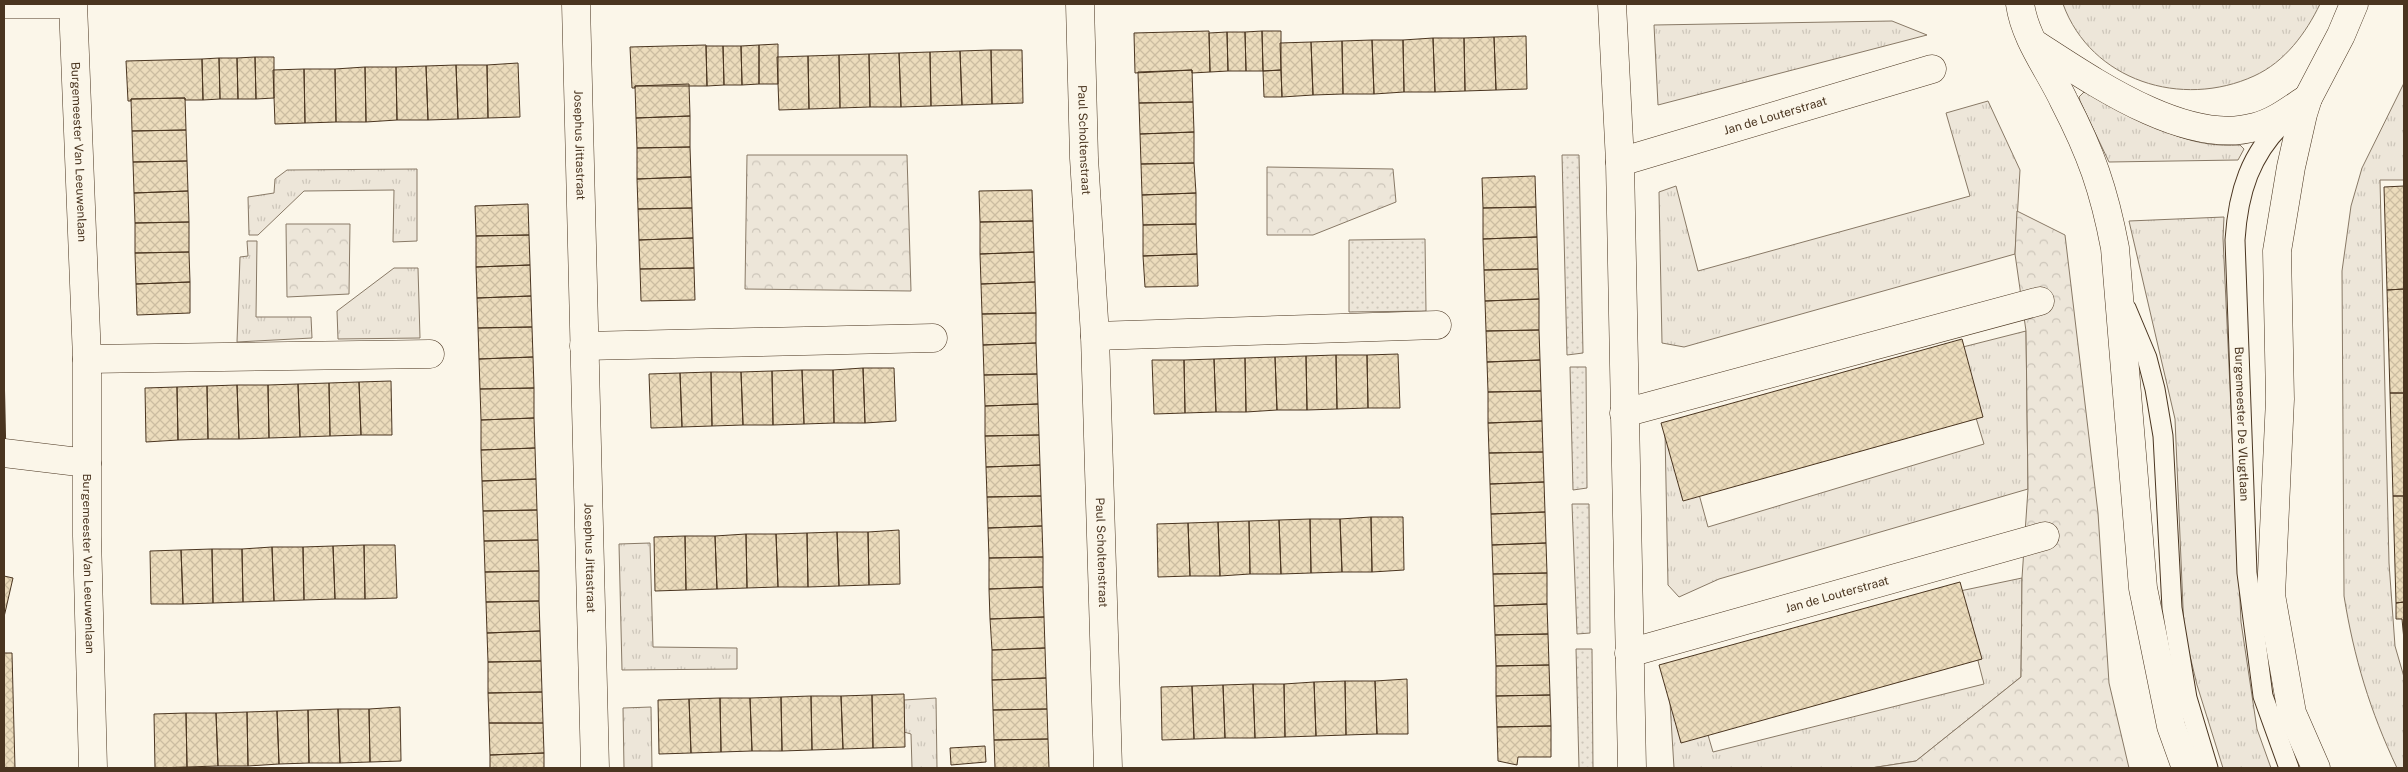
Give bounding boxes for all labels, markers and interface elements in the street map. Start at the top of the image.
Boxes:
street label: Burgemeester Van Leeuwenlaan [68,61,89,242]
street label: Paul Scholtenstraat [1075,85,1093,196]
street label: Josephus Jittastraat [571,90,588,200]
street label: Jan de Louterstraat [1722,94,1829,138]
street label: Burgemeester De Vlugtlaan [2232,346,2251,502]
street label: Burgemeester Van Leeuwenlaan [80,474,97,654]
street label: Paul Scholtenstraat [1093,497,1110,608]
street label: Josephus Jittastraat [581,503,598,613]
street label: Jan de Louterstraat [1784,573,1891,616]

